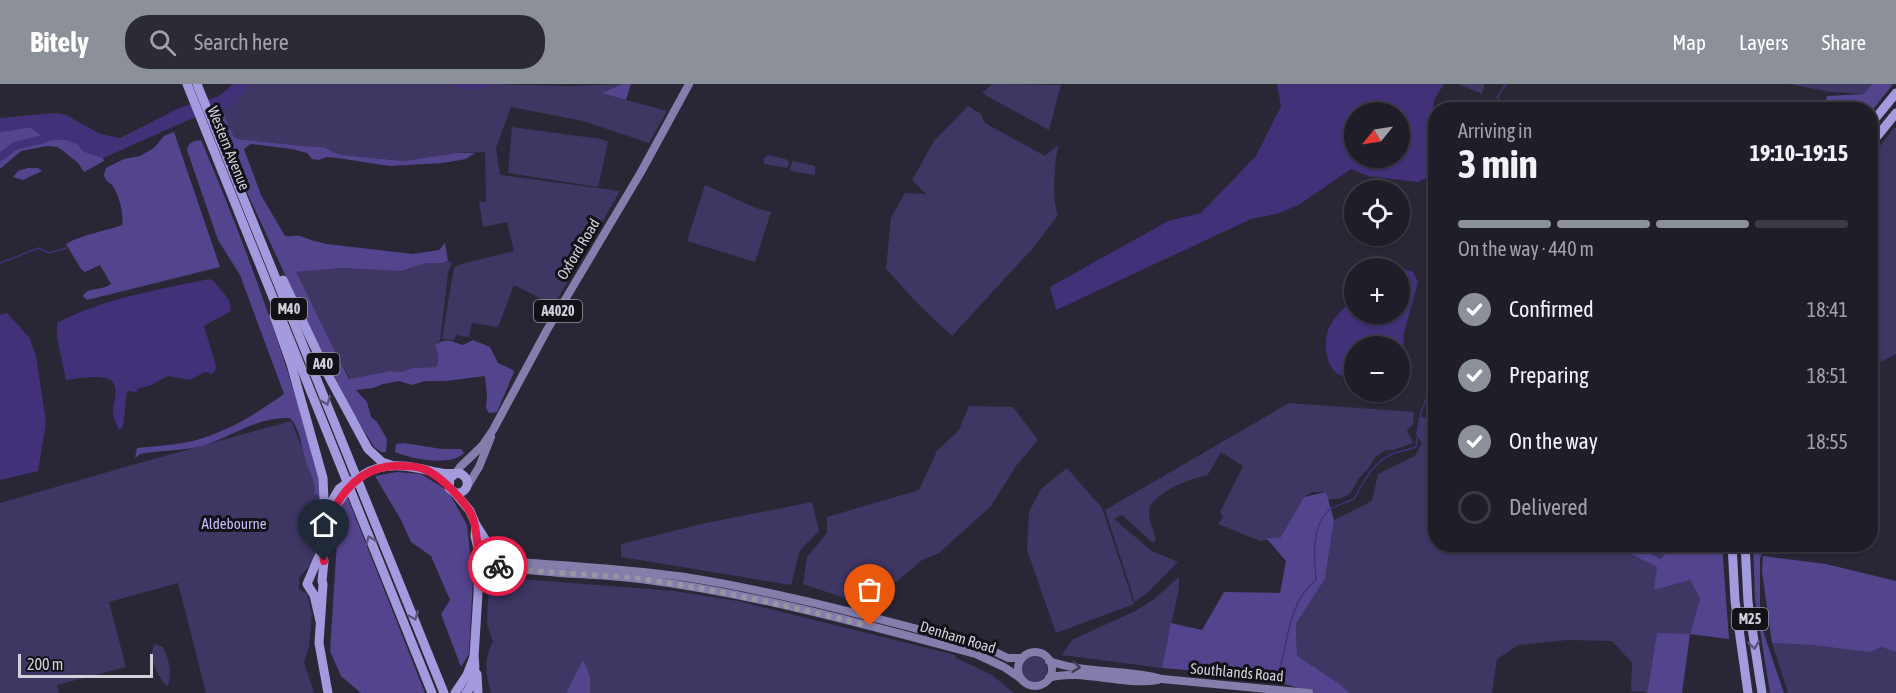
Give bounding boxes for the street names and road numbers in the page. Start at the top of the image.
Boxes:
street label: Western Avenue [204,104,254,193]
street label: Oxford Road [553,215,603,283]
road number: M40 [271,298,307,320]
road number: A4020 [534,300,582,322]
road number: A40 [306,353,340,375]
road number: M25 [1732,608,1768,630]
street label: Denham Road [918,617,998,657]
street label: Southlands Road [1190,659,1284,685]

